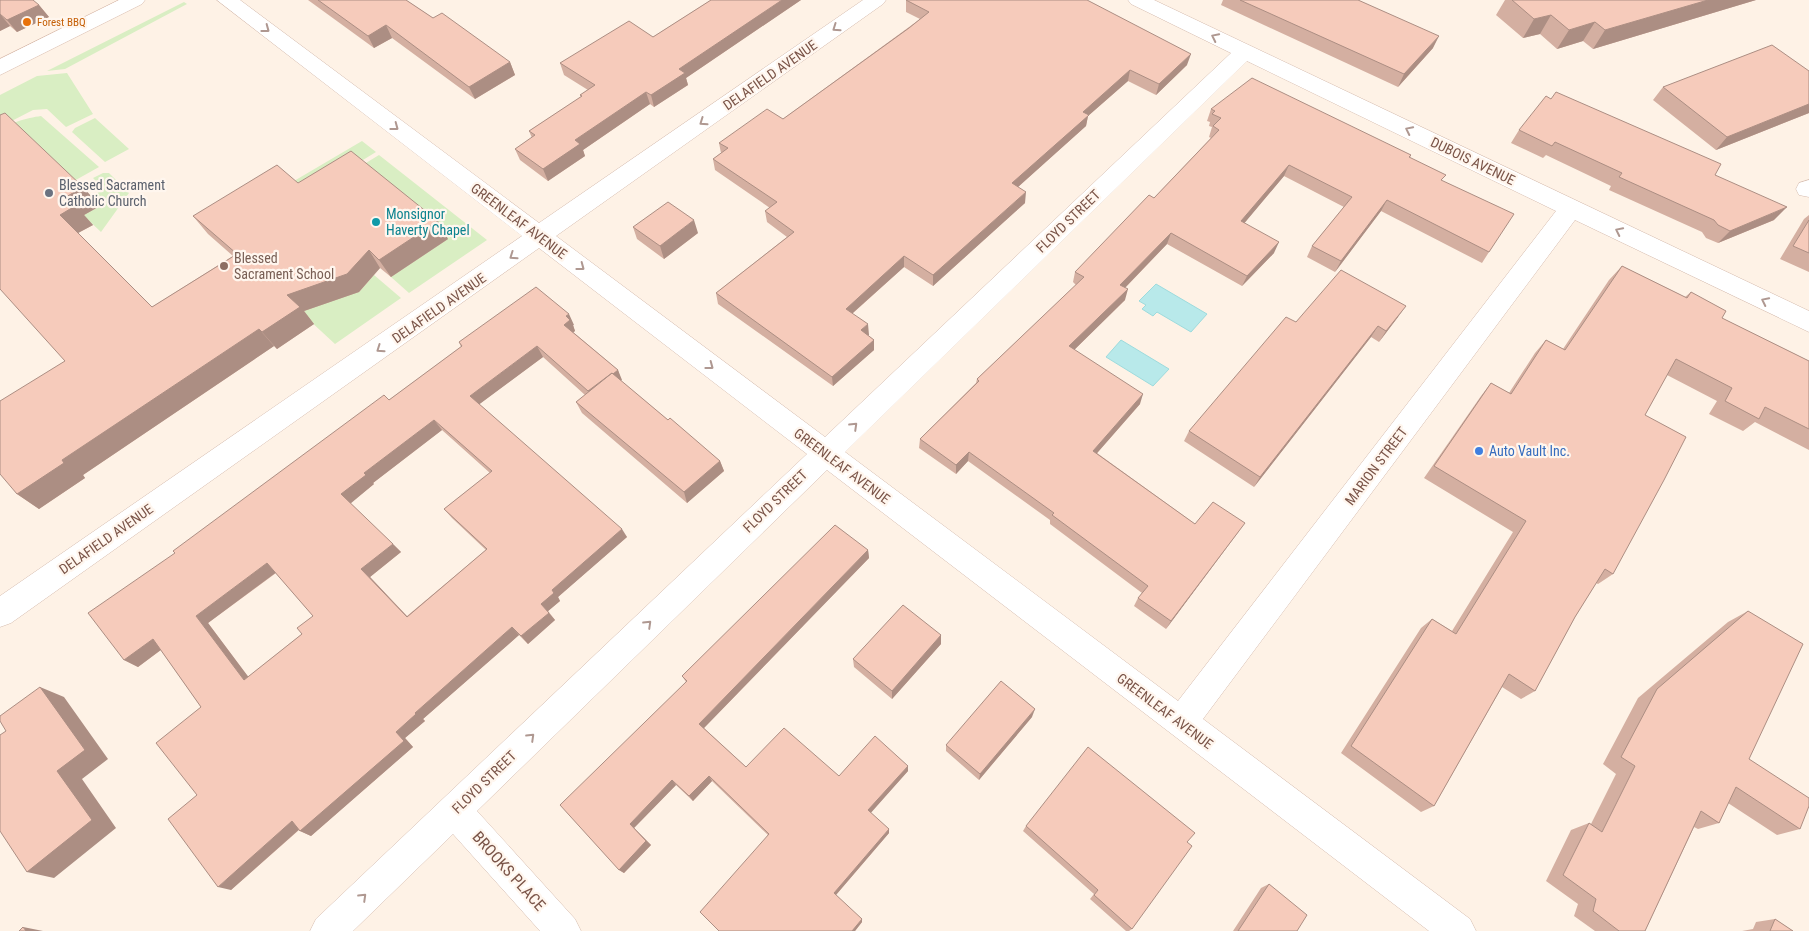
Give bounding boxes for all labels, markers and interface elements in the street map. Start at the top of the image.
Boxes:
marker: Forest BBQ [21,16,33,28]
place label: Forest BBQ [37,16,86,29]
one-way arrow [832,22,842,31]
one-way arrow [260,24,269,32]
one-way arrow [1211,33,1220,43]
street label: DELAFIELD AVENUE [720,37,820,113]
one-way arrow [699,116,709,125]
one-way arrow [389,122,398,130]
one-way arrow [1405,126,1414,136]
street label: DUBOIS AVENUE [1428,134,1518,188]
place label: Blessed Sacrament Catholic Church [59,177,165,209]
street label: GREENLEAF AVENUE [468,180,570,262]
street label: FLOYD STREET [1033,186,1103,256]
marker: Blessed Sacrament Catholic Church [43,187,55,199]
place label: Monsignor Haverty Chapel [386,206,470,238]
marker: Monsignor Haverty Chapel [370,216,382,228]
one-way arrow [1615,227,1624,237]
place label: Blessed Sacrament School [234,250,334,282]
one-way arrow [509,250,519,259]
marker: Blessed Sacrament School [218,260,230,272]
one-way arrow [575,262,584,270]
street label: DELAFIELD AVENUE [389,270,489,346]
one-way arrow [1761,297,1770,307]
one-way arrow [376,343,385,352]
one-way arrow [704,360,714,369]
one-way arrow [848,423,857,432]
street label: MARION STREET [1342,424,1410,508]
street label: GREENLEAF AVENUE [791,425,893,507]
place label: Auto Vault Inc. [1489,443,1570,459]
marker: Auto Vault Inc. [1473,445,1485,457]
street label: FLOYD STREET [740,466,810,536]
street label: DELAFIELD AVENUE [56,501,156,577]
one-way arrow [643,621,652,630]
street label: GREENLEAF AVENUE [1114,670,1216,752]
one-way arrow [526,734,535,743]
street label: FLOYD STREET [449,747,519,817]
street label: BROOKS PLACE [468,828,550,915]
one-way arrow [358,894,367,903]

